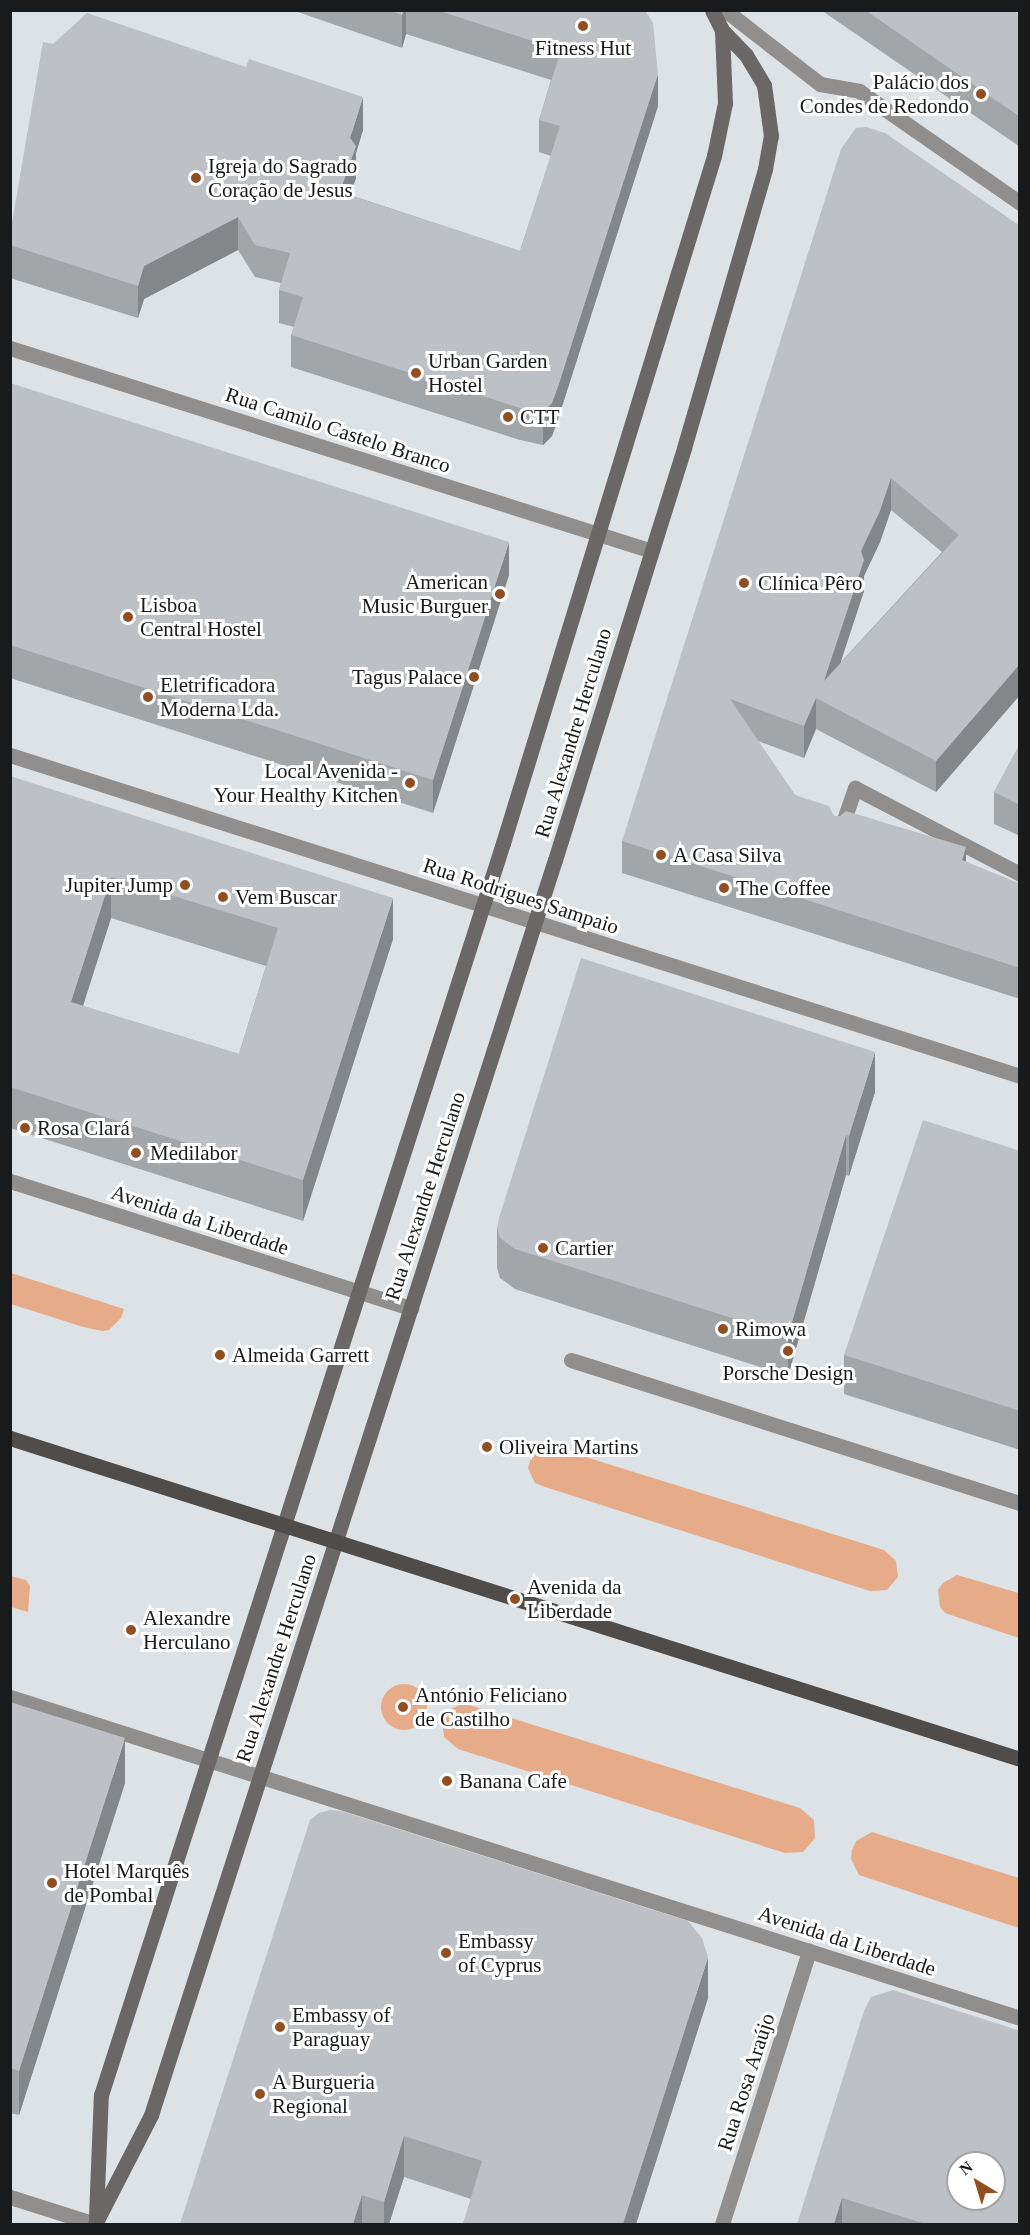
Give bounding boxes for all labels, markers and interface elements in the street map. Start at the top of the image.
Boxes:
marker: Fitness Hut [576,19,590,33]
place label: Fitness Hut [535,35,631,61]
place label: Palácio dos Condes de Redondo [800,69,969,119]
marker: Palácio dos Condes de Redondo [974,87,988,101]
place label: Igreja do Sagrado Coração de Jesus [208,153,357,203]
marker: Igreja do Sagrado Coração de Jesus [189,171,203,185]
place label: Urban Garden Hostel [428,348,548,398]
marker: Urban Garden Hostel [409,366,423,380]
street label: Rua Camilo Castelo Branco [222,382,454,478]
place label: CTT [520,404,560,430]
marker: CTT [501,410,515,424]
place label: American Music Burguer [362,569,488,619]
place label: Clínica Pêro [758,570,862,596]
marker: Clínica Pêro [735,574,753,592]
marker: American Music Burguer [493,587,507,601]
place label: Lisboa Central Hostel [140,592,262,642]
marker: Lisboa Central Hostel [121,610,135,624]
street label: Rua Alexandre Herculano [529,624,617,842]
place label: Tagus Palace [352,664,462,690]
marker: Tagus Palace [467,670,481,684]
place label: Eletrificadora Moderna Lda. [160,672,279,722]
marker: Eletrificadora Moderna Lda. [141,690,155,704]
place label: Local Avenida - Your Healthy Kitchen [213,758,398,808]
marker: Local Avenida - Your Healthy Kitchen [403,776,417,790]
place label: A Casa Silva [673,842,783,868]
marker: A Casa Silva [654,848,668,862]
street label: Rua Rodrigues Sampaio [420,852,622,940]
place label: Jupiter Jump [65,872,173,898]
place label: The Coffee [736,875,831,901]
marker: Jupiter Jump [178,878,192,892]
marker: The Coffee [717,881,731,895]
place label: Vem Buscar [235,884,337,910]
marker: Vem Buscar [216,890,230,904]
street label: Rua Alexandre Herculano [379,1088,471,1304]
place label: Rosa Clará [37,1115,130,1141]
marker: Rosa Clará [18,1121,32,1135]
place label: Medilabor [150,1140,237,1166]
marker: Medilabor [127,1144,145,1162]
street label: Avenida da Liberdade [108,1179,292,1261]
place label: Cartier [555,1235,613,1261]
marker: Cartier [536,1241,550,1255]
place label: Rimowa [735,1316,806,1342]
marker: Rimowa [716,1322,730,1336]
place label: Almeida Garrett [232,1342,369,1368]
marker: Porsche Design [781,1344,795,1358]
marker: Almeida Garrett [213,1348,227,1362]
place label: Porsche Design [722,1360,854,1386]
place label: Oliveira Martins [499,1434,638,1460]
marker: Oliveira Martins [480,1440,494,1454]
street label: Rua Alexandre Herculano [230,1550,322,1766]
place label: Avenida da Liberdade [527,1574,622,1624]
marker: Avenida da Liberdade [508,1592,522,1606]
place label: Alexandre Herculano [143,1605,230,1655]
marker: Alexandre Herculano [124,1623,138,1637]
place label: António Feliciano de Castilho [415,1682,567,1732]
marker: António Feliciano de Castilho [396,1700,410,1714]
place label: Banana Cafe [459,1768,567,1794]
marker: Banana Cafe [440,1774,454,1788]
place label: Hotel Marquês de Pombal [64,1858,189,1908]
marker: Hotel Marquês de Pombal [45,1876,59,1890]
street label: Avenida da Liberdade [755,1900,939,1982]
place label: Embassy of Cyprus [458,1928,541,1978]
marker: Embassy of Cyprus [439,1946,453,1960]
place label: Embassy of Paraguay [292,2002,391,2052]
street label: Rua Rosa Araújo [712,2009,780,2155]
marker: Embassy of Paraguay [273,2020,287,2034]
place label: A Burgueria Regional [272,2069,376,2119]
marker: A Burgueria Regional [253,2087,267,2101]
north arrow [946,2151,1006,2211]
text: N [956,2158,976,2178]

